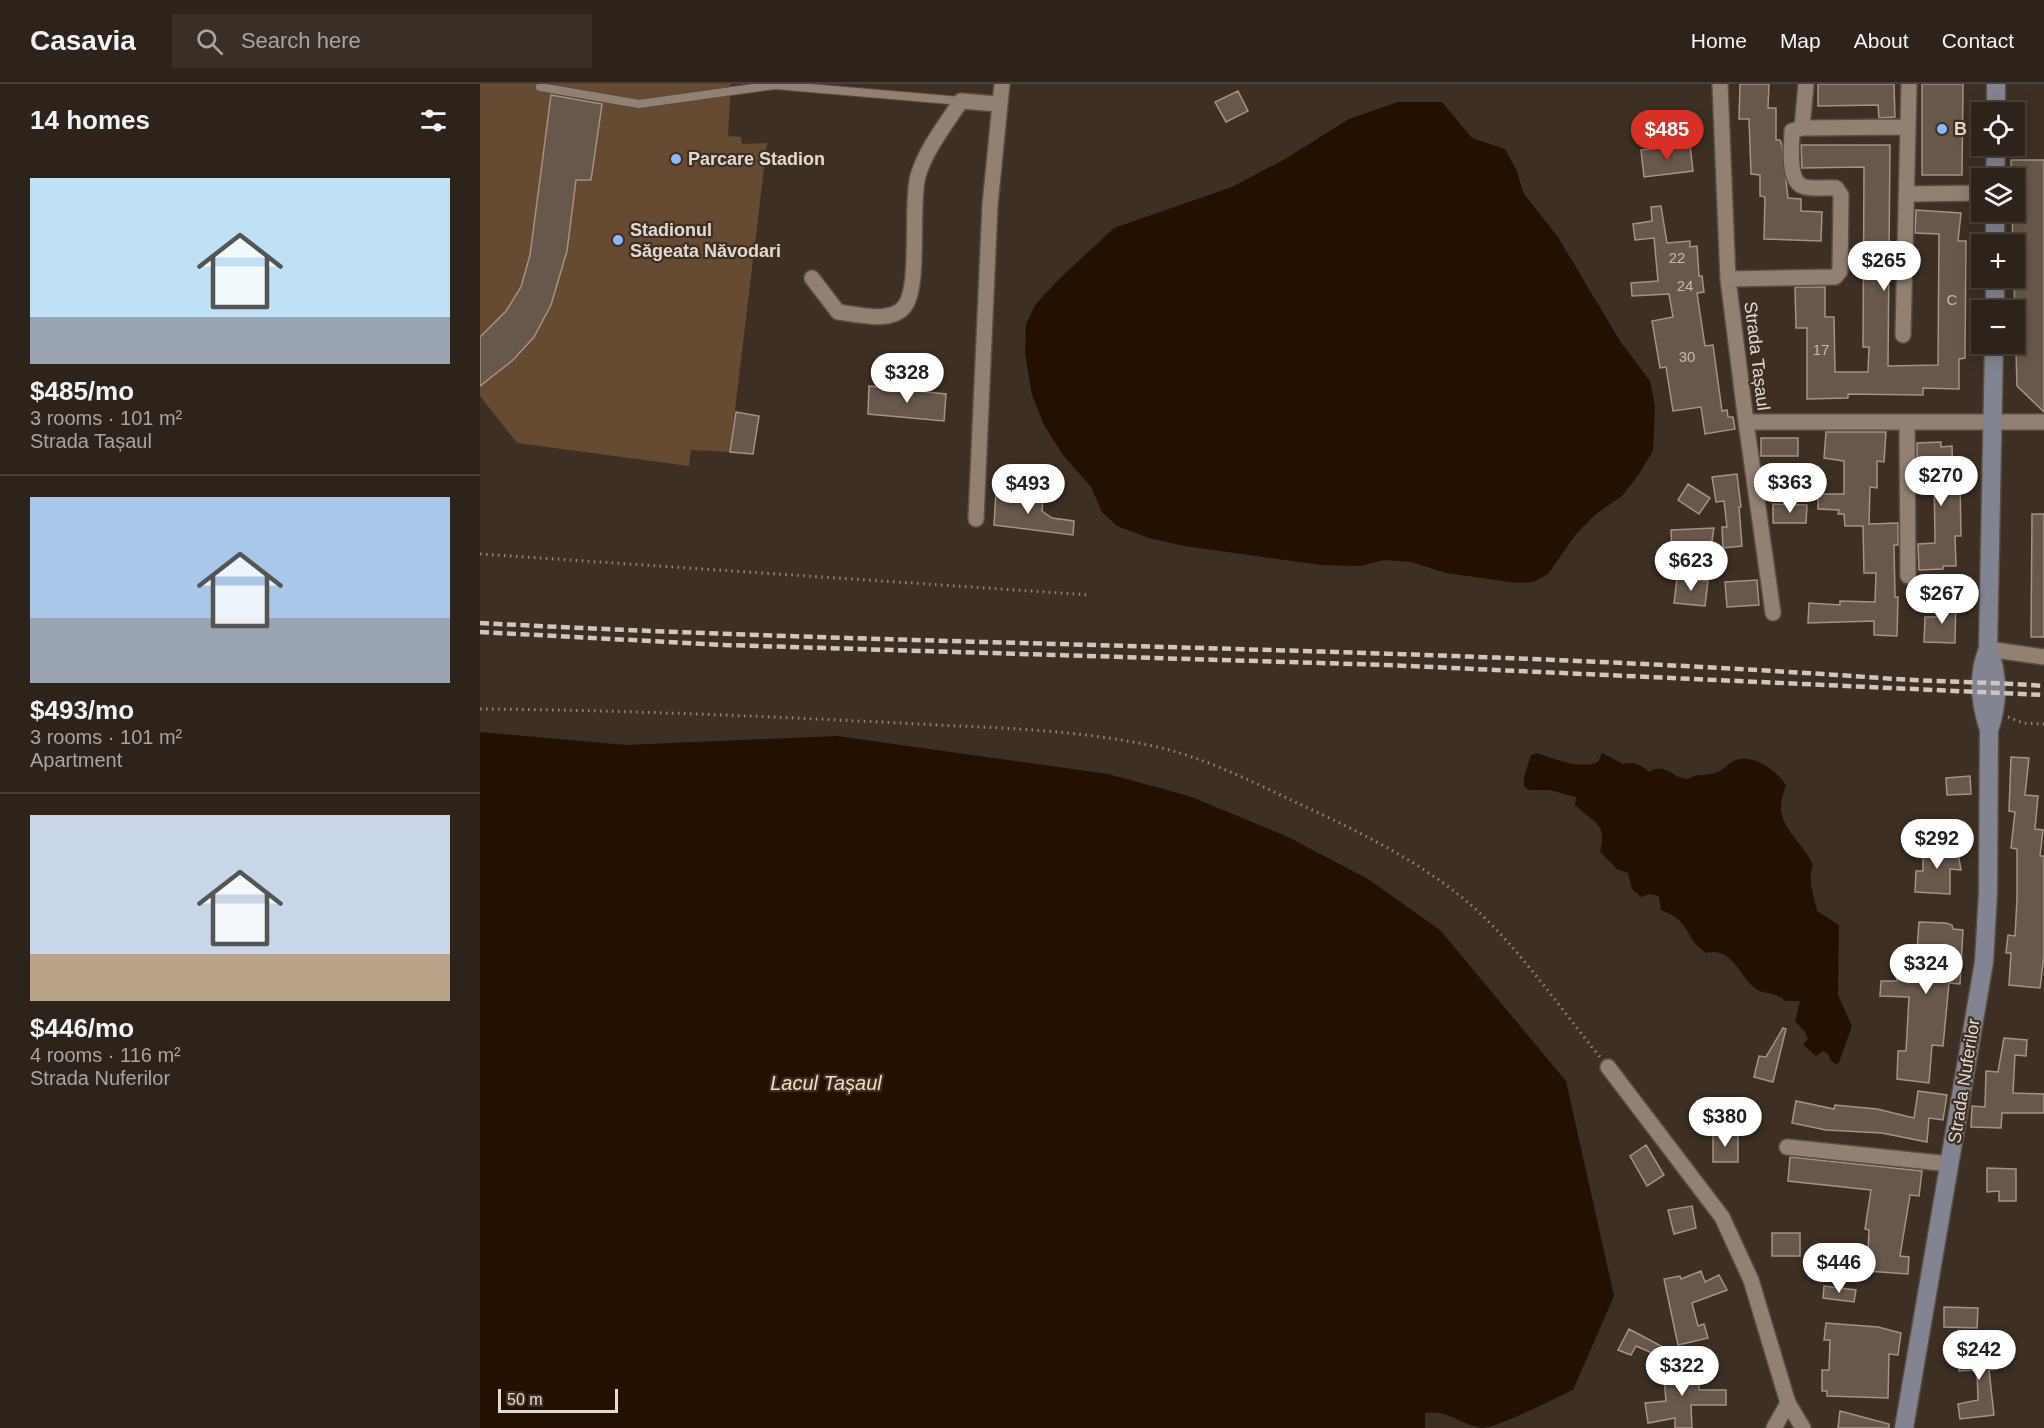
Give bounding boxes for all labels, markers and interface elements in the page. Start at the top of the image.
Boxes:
search box [172,14,592,68]
text: Casavia [30,25,136,56]
icon: search [193,25,226,58]
text: Search here [241,28,361,53]
text: Home [1691,29,1747,52]
text: Map [1780,29,1821,52]
text: About [1854,29,1909,52]
text: Contact [1942,29,2014,52]
map controls [1971,102,2025,354]
button: locate [1971,102,2025,156]
icon: filters [417,104,450,137]
text: 14 homes [30,105,150,135]
pin: $485 [1631,110,1703,161]
text: $485 [1645,118,1689,140]
place label: B [1954,119,1967,139]
marker: B [1935,122,1949,136]
place label: Parcare Stadion [688,149,825,169]
marker: Parcare Stadion [669,152,683,166]
button: layers [1971,168,2025,222]
icon: home [186,217,294,325]
place label: Stadionul Săgeata Năvodari [630,220,781,261]
marker: Stadionul Săgeata Năvodari [611,233,625,247]
button: + [1971,234,2025,288]
pin: $265 [1848,241,1920,292]
house number: 22 [1669,249,1685,266]
text: $265 [1862,249,1906,271]
house number: 24 [1677,277,1693,294]
house number: C [1947,291,1958,308]
street label: Strada Tașaul [1740,300,1774,412]
button: − [1971,300,2025,354]
house number: 17 [1813,341,1829,358]
house number: 30 [1679,348,1695,365]
pin: $328 [871,353,943,404]
text: $328 [885,361,929,383]
text: $485/mo [30,376,134,406]
text: 3 rooms · 101 m² [30,407,182,429]
text: Strada Tașaul [30,430,152,452]
pin: $270 [1905,456,1977,507]
pin: $363 [1754,463,1826,514]
pin: $493 [992,464,1064,515]
text: $270 [1919,464,1963,486]
text: $363 [1768,471,1812,493]
text: $493 [1006,472,1050,494]
icon: home [186,536,294,644]
pin: $623 [1655,541,1727,592]
text: $623 [1669,549,1713,571]
pin: $267 [1906,574,1978,625]
text: $267 [1920,582,1964,604]
text: $493/mo [30,695,134,725]
text: 3 rooms · 101 m² [30,726,182,748]
text: Apartment [30,749,122,771]
pin: $292 [1901,819,1973,870]
text: $292 [1915,827,1959,849]
icon: home [186,854,294,962]
pin: $324 [1890,944,1962,995]
text: $324 [1904,952,1948,974]
text: $446/mo [30,1013,134,1043]
street label: Strada Nuferilor [1944,1017,1984,1145]
text: 4 rooms · 116 m² [30,1044,181,1066]
text: Strada Nuferilor [30,1067,170,1089]
water label: Lacul Tașaul [770,1072,882,1094]
pin: $380 [1689,1097,1761,1148]
text: $380 [1703,1105,1747,1127]
pin: $446 [1803,1243,1875,1294]
text: $446 [1817,1251,1861,1273]
pin: $242 [1943,1330,2015,1381]
text: $242 [1957,1338,2001,1360]
pin: $322 [1646,1346,1718,1397]
text: $322 [1660,1354,1704,1376]
scale bar [498,1386,618,1414]
text: 50 m [507,1391,543,1408]

